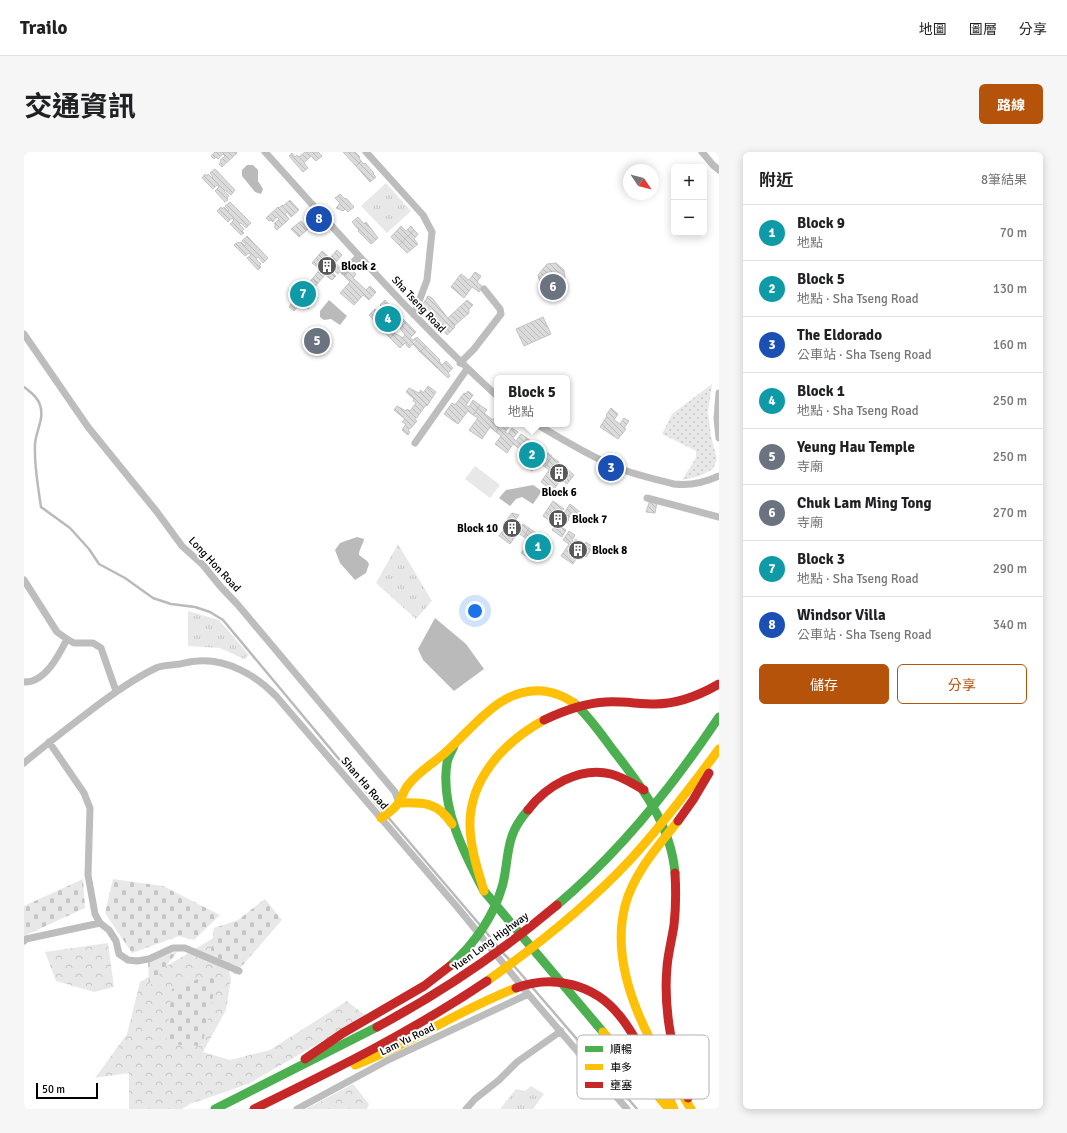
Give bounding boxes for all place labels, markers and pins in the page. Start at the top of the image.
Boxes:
pin: 8 [306,204,332,234]
building icon: Block 2 [316,255,338,277]
place label: Block 2 [341,260,376,273]
pin: 6 [540,272,566,302]
pin: 7 [290,279,316,309]
pin: 4 [375,304,401,334]
pin: 5 [304,326,330,356]
pin: 2 [519,440,545,470]
pin: 3 [598,453,624,483]
building icon: Block 6 [548,462,570,484]
place label: Block 6 [541,486,577,499]
building icon: Block 7 [547,508,569,530]
place label: Block 7 [572,513,607,526]
building icon: Block 10 [501,517,523,539]
place label: Block 10 [457,522,498,535]
pin: 1 [525,532,551,562]
building icon: Block 8 [567,539,589,561]
place label: Block 8 [592,544,627,557]

